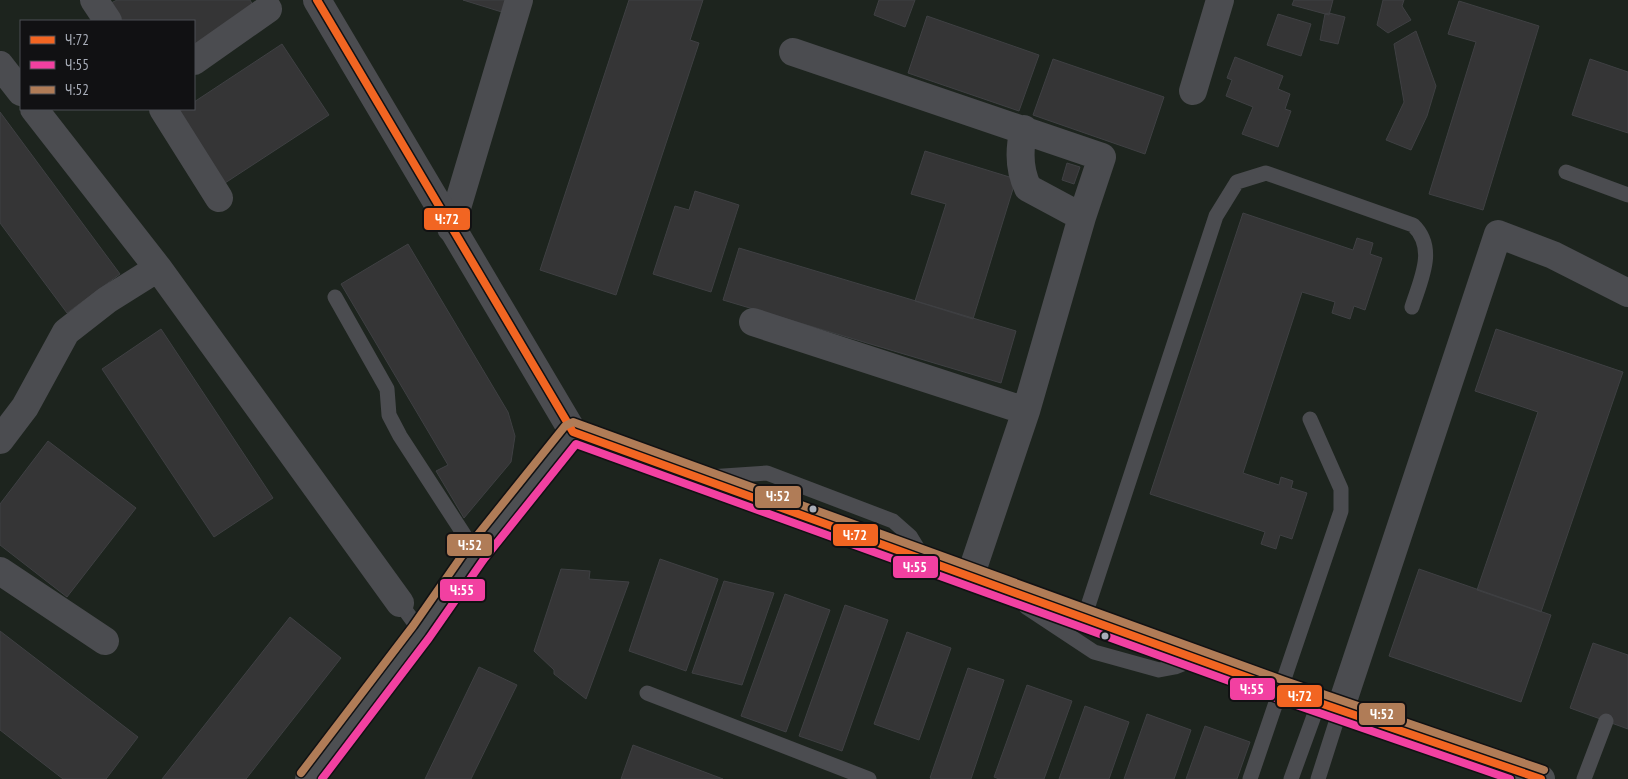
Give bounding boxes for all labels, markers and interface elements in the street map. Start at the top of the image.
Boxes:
legend [20,20,195,110]
text: Ч:72 [65,30,89,49]
text: Ч:55 [65,55,89,74]
text: Ч:52 [65,80,89,99]
line badge: Ч:72 [423,207,471,231]
text: Ч:72 [435,210,459,228]
line badge: Ч:52 [754,485,802,509]
text: Ч:52 [766,487,790,505]
unlabelled marker [808,504,818,514]
line badge: Ч:72 [832,523,879,547]
text: Ч:72 [843,526,867,544]
line badge: Ч:52 [446,533,493,557]
text: Ч:52 [458,536,482,554]
line badge: Ч:55 [892,555,939,579]
text: Ч:55 [903,558,927,576]
line badge: Ч:55 [439,578,486,602]
text: Ч:55 [450,581,474,599]
unlabelled marker [1100,631,1110,641]
line badge: Ч:55 [1229,677,1276,701]
text: Ч:55 [1240,680,1264,698]
line badge: Ч:72 [1276,684,1323,708]
text: Ч:72 [1288,687,1312,705]
line badge: Ч:52 [1358,702,1406,726]
text: Ч:52 [1370,705,1394,723]

